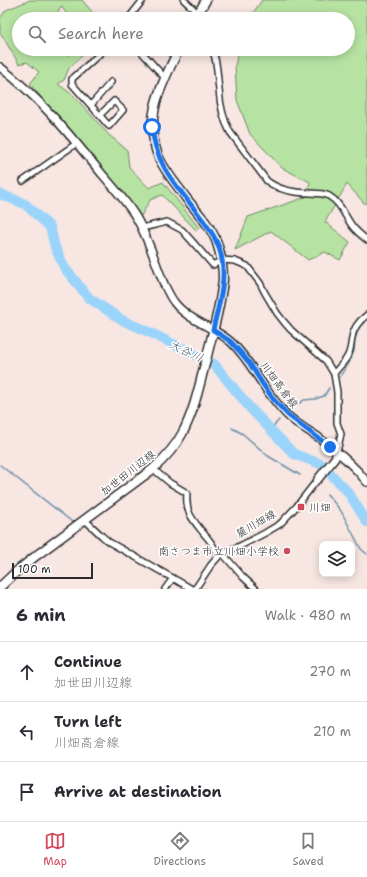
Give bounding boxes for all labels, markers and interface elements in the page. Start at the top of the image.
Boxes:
search box [12,12,355,56]
icon: search [26,23,48,45]
text: Search here [58,24,144,44]
route start [143,118,161,136]
water label: 大谷川 [166,336,206,366]
street label: 川畑高倉線 [256,359,302,411]
route end [321,438,339,456]
street label: 加世田川辺線 [97,447,159,499]
place label: 川畑 [309,500,331,515]
marker: 川畑 [296,502,306,512]
street label: 麓川畑線 [233,507,279,541]
map controls [319,541,355,577]
button: layers [319,541,355,577]
place label: 南さつま市立川畑小学校 [158,544,279,559]
marker: 南さつま市立川畑小学校 [282,546,292,556]
scale bar [12,561,93,580]
text: 100 m [18,562,51,577]
text: 6 min [16,604,66,626]
text: Walk · 480 m [265,607,351,624]
text: Continue [54,652,122,672]
icon: ahead [16,661,38,683]
text: 270 m [309,663,351,680]
text: 加世田川辺線 [54,674,132,691]
text: Turn left [54,712,122,732]
icon: left [16,721,38,743]
text: 210 m [313,723,351,740]
text: 川畑高倉線 [54,734,119,751]
icon: arrive [16,781,38,803]
text: Arrive at destination [54,782,222,802]
tab: Map [43,830,67,869]
tab: Directions [153,830,206,869]
tab: Saved [292,830,324,869]

